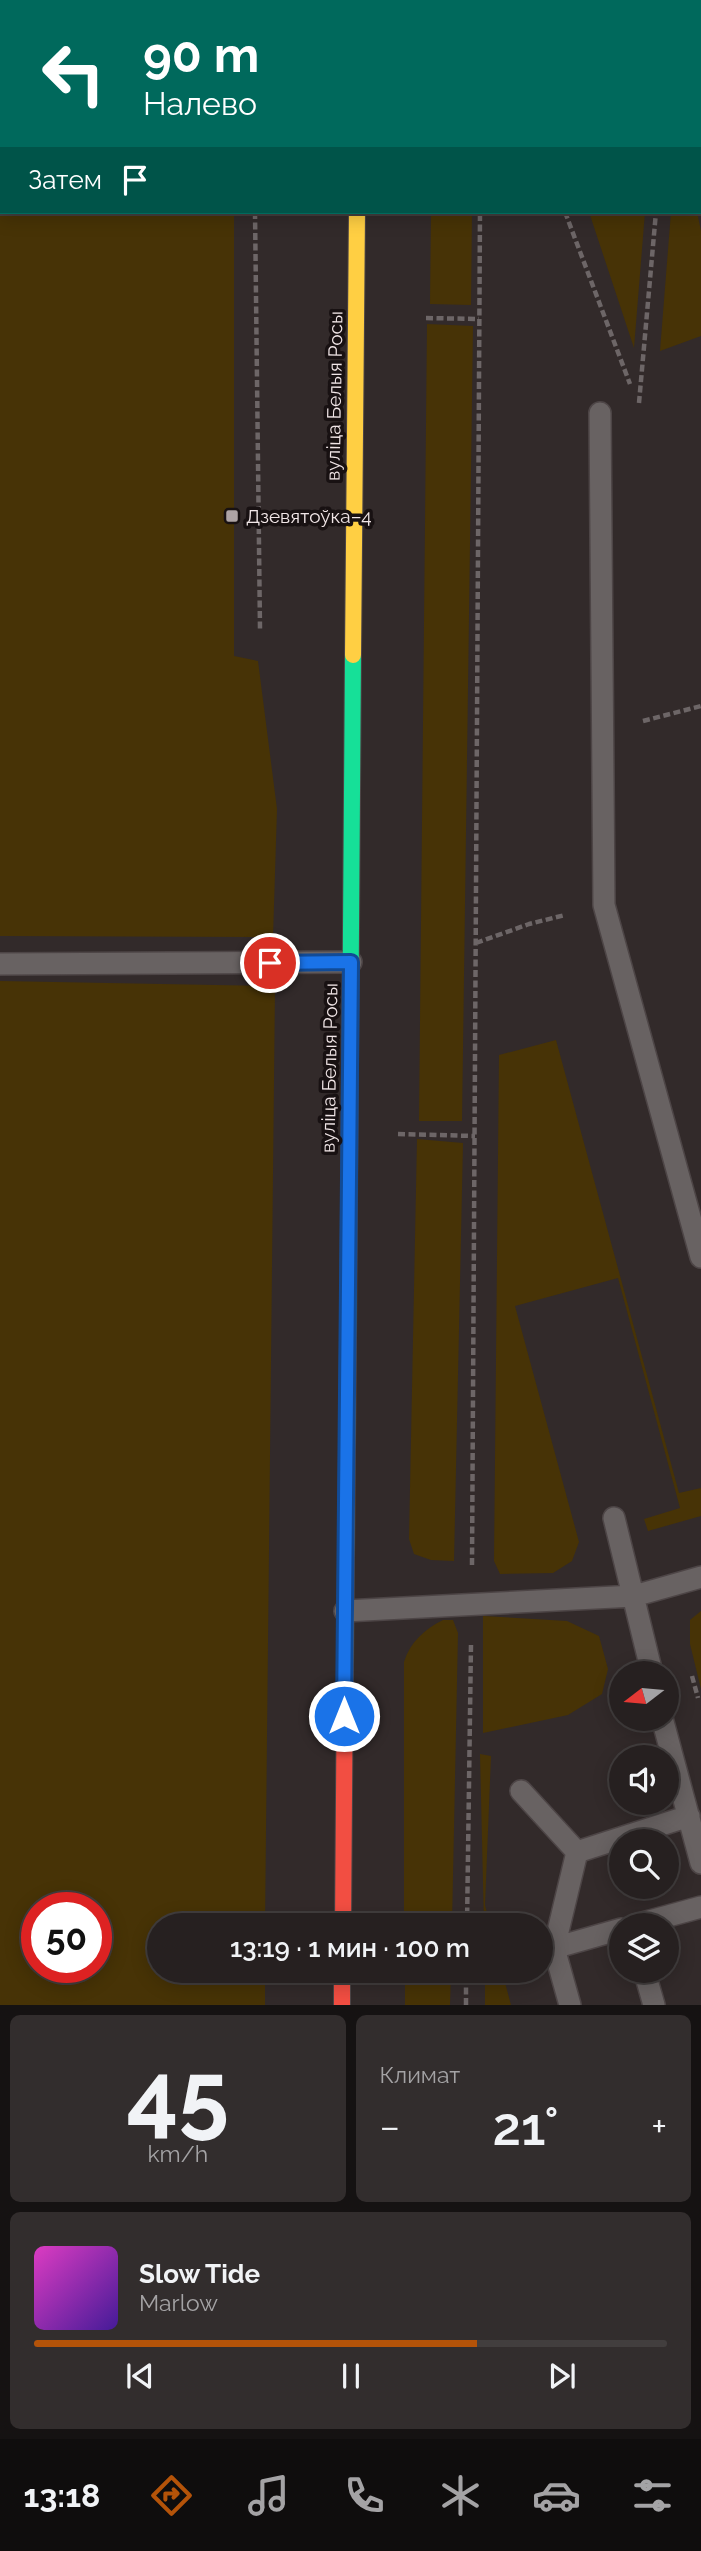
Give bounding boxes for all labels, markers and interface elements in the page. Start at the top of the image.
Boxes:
text: 90 m [143,26,259,83]
icon: left [28,28,119,119]
text: Налево [143,85,257,122]
icon: arrive [116,161,154,199]
text: Затем [28,165,102,195]
street label: вуліца Белыя Росы [322,311,346,481]
place label: Дзевятоўка–4 [246,505,372,527]
marker: Дзевятоўка–4 [224,508,240,524]
pin [240,933,300,993]
icon: arrive [251,944,289,982]
street label: вуліца Белыя Росы [317,983,341,1153]
north arrow [609,1661,679,1731]
map controls [609,1661,679,1983]
position arrow [307,1679,381,1753]
button: sound [609,1745,679,1815]
button: search [609,1829,679,1899]
speed limit sign: 50 [21,1892,112,1983]
button: layers [609,1913,679,1983]
text: 13:19 · 1 мин · 100 m [230,1933,470,1963]
text: 45 [127,2041,229,2148]
text: Климат [380,2061,460,2088]
text: 21° [492,2096,559,2157]
text: − [380,2104,400,2149]
text: + [651,2104,667,2149]
text: km/h [147,2140,208,2167]
text: Slow Tide [139,2259,260,2289]
text: Marlow [139,2289,218,2316]
icon: previous [121,2357,159,2395]
icon: pause [332,2357,370,2395]
icon: next [543,2357,581,2395]
icon: directions [147,2471,196,2520]
icon: music [244,2471,293,2520]
icon: phone [340,2471,389,2520]
icon: climate [436,2471,485,2520]
icon: car [532,2471,581,2520]
icon: filters [628,2471,677,2520]
text: 13:18 [24,2477,100,2514]

